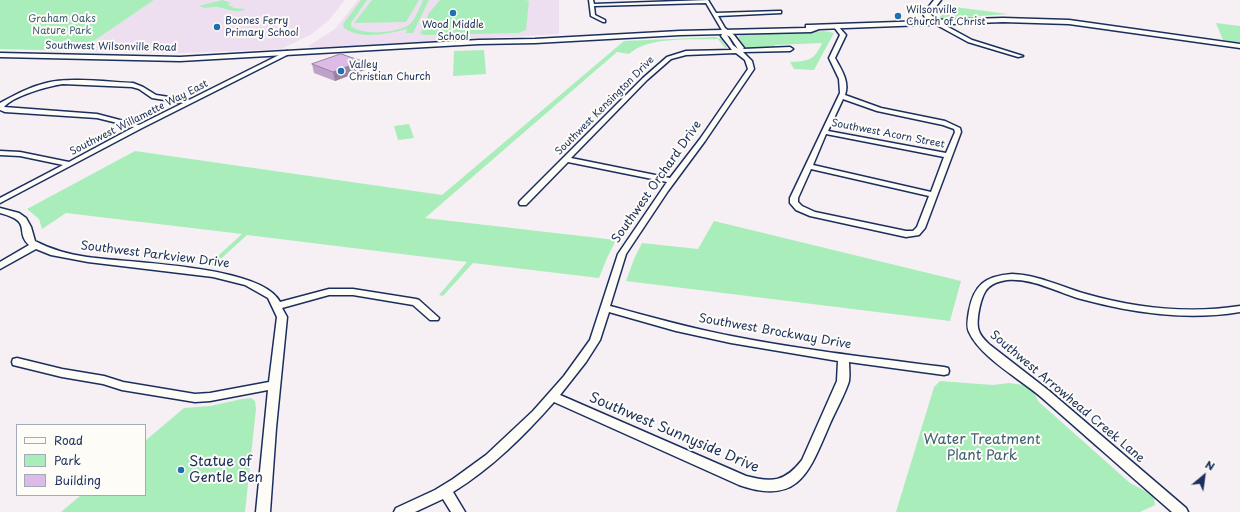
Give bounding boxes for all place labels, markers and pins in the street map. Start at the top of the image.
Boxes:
place label: Wilsonville Church of Christ [906,4,986,28]
marker: Wood Middle School [448,8,458,18]
marker: Wilsonville Church of Christ [893,11,903,21]
place label: Boones Ferry Primary School [225,15,299,38]
place label: Wood Middle School [422,19,484,42]
marker: Boones Ferry Primary School [212,22,222,32]
place label: Valley Christian Church [349,59,431,82]
marker: Valley Christian Church [336,66,346,76]
place label: Statue of Gentle Ben [189,454,263,486]
marker: Statue of Gentle Ben [176,465,186,475]

